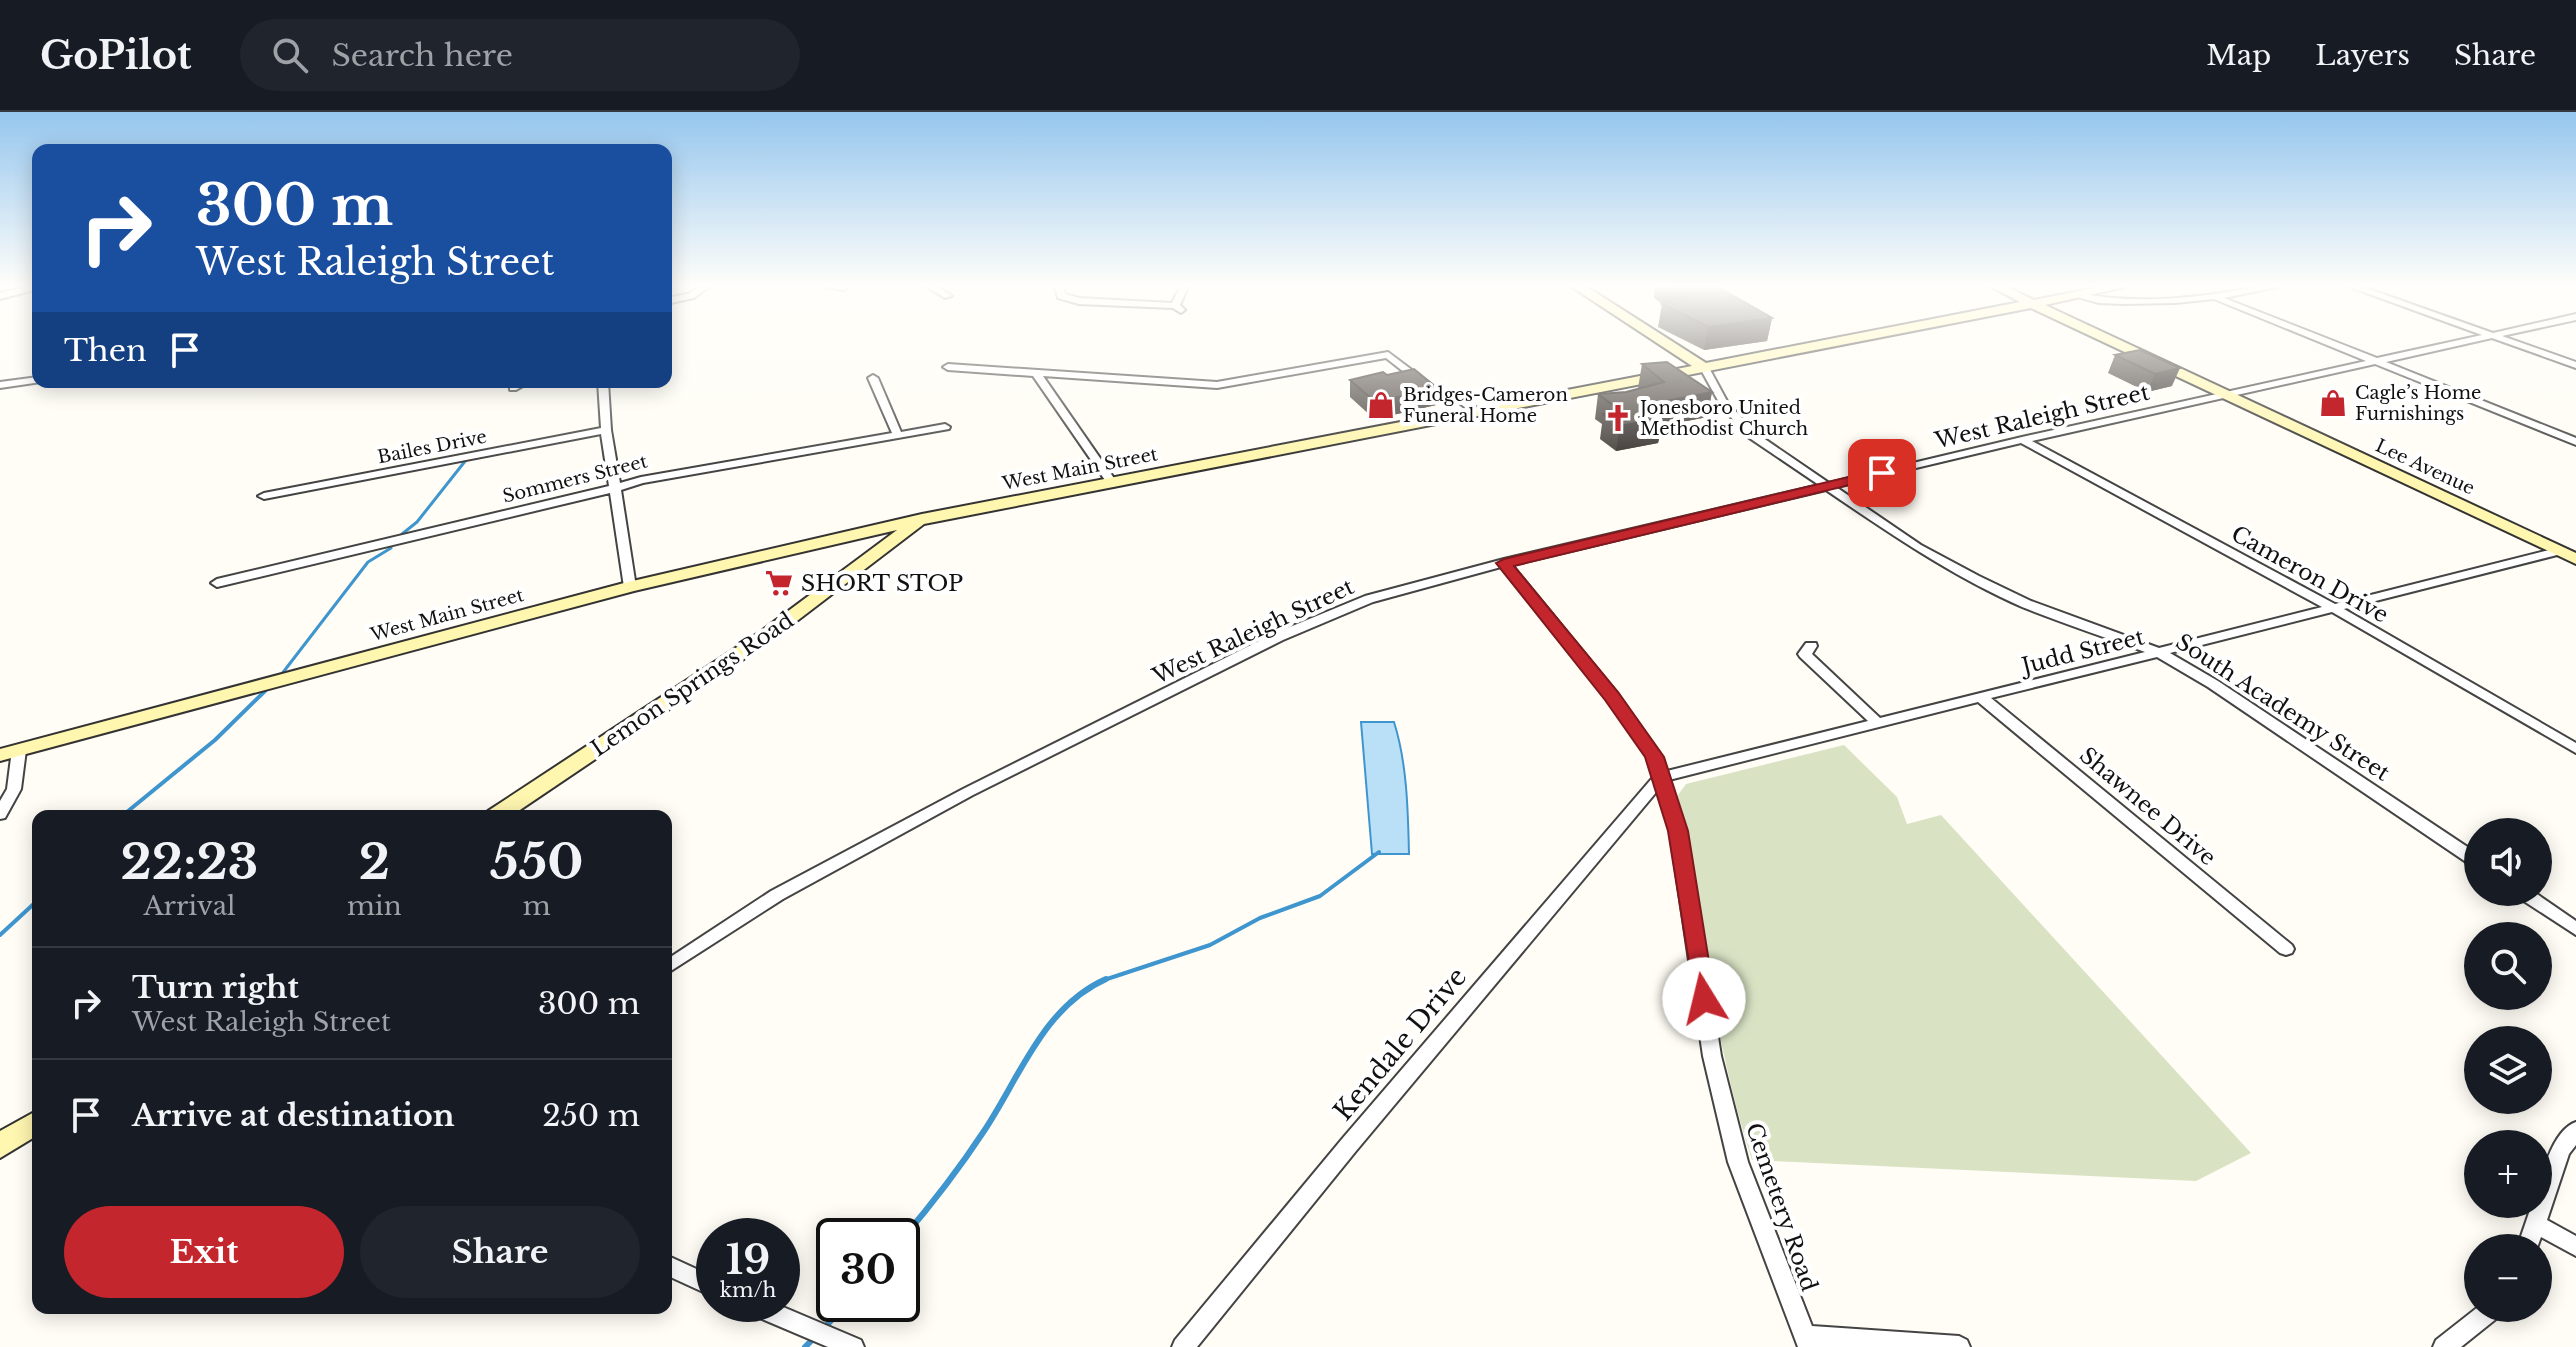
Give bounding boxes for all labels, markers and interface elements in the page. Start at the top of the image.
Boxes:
search box [240,19,800,91]
text: GoPilot [40,32,192,79]
icon: search [268,33,312,77]
text: Search here [332,37,513,74]
text: Map [2206,38,2271,73]
text: Layers [2315,38,2410,73]
text: Share [2454,38,2536,73]
text: 300 m [196,171,393,240]
icon: right [64,176,168,280]
text: West Raleigh Street [196,240,554,285]
icon: arrive [163,328,207,372]
text: Then [64,332,147,369]
street label: West Raleigh Street [1931,379,2152,454]
place label: Cagle’s Home Furnishings [2355,382,2481,425]
place label: Bridges-Cameron Funeral Home [1403,384,1568,427]
shop icon: Cagle’s Home Furnishings [2318,388,2348,418]
shop icon: Bridges-Cameron Funeral Home [1366,390,1396,420]
place label: Jonesboro United Methodist Church [1638,397,1808,440]
church icon: Jonesboro United Methodist Church [1603,403,1633,433]
street label: Bailes Drive [375,426,489,468]
street label: Lee Avenue [2372,434,2478,500]
pin [1848,439,1916,507]
street label: West Main Street [1000,443,1160,495]
street label: Sommers Street [500,450,650,508]
icon: arrive [1860,451,1904,495]
street label: Cameron Drive [2227,520,2393,629]
supermarket icon: SHORT STOP [764,568,794,598]
place label: SHORT STOP [801,570,963,597]
street label: West Raleigh Street [1147,573,1359,690]
street label: West Main Street [367,584,526,646]
street label: Lemon Springs Road [586,607,799,762]
street label: Judd Street [2016,623,2148,680]
street label: South Academy Street [2171,628,2395,787]
street label: Shawnee Drive [2074,742,2221,871]
map controls [2464,818,2552,1322]
button: sound [2464,818,2552,906]
text: 22:23 [120,832,258,892]
text: 2 [359,832,390,892]
text: 550 [490,832,583,892]
text: Arrival [143,890,236,922]
text: min [347,890,402,922]
text: m [523,890,551,922]
button: search [2464,922,2552,1010]
position arrow [1662,957,1746,1041]
street label: Kendale Drive [1327,961,1473,1127]
text: Turn right [132,969,299,1006]
icon: right [64,981,108,1025]
text: 300 m [538,985,640,1022]
text: West Raleigh Street [132,1006,391,1038]
button: layers [2464,1026,2552,1114]
icon: arrive [64,1093,108,1137]
text: Arrive at destination [132,1097,455,1134]
text: 250 m [542,1097,640,1134]
street label: Cemetery Road [1740,1119,1823,1295]
button: + [2464,1130,2552,1218]
button: Exit [64,1206,344,1298]
button: Share [360,1206,640,1298]
speed limit sign: 30 [816,1218,920,1322]
button: − [2464,1234,2552,1322]
text: 19 [726,1235,770,1285]
text: km/h [720,1278,776,1302]

